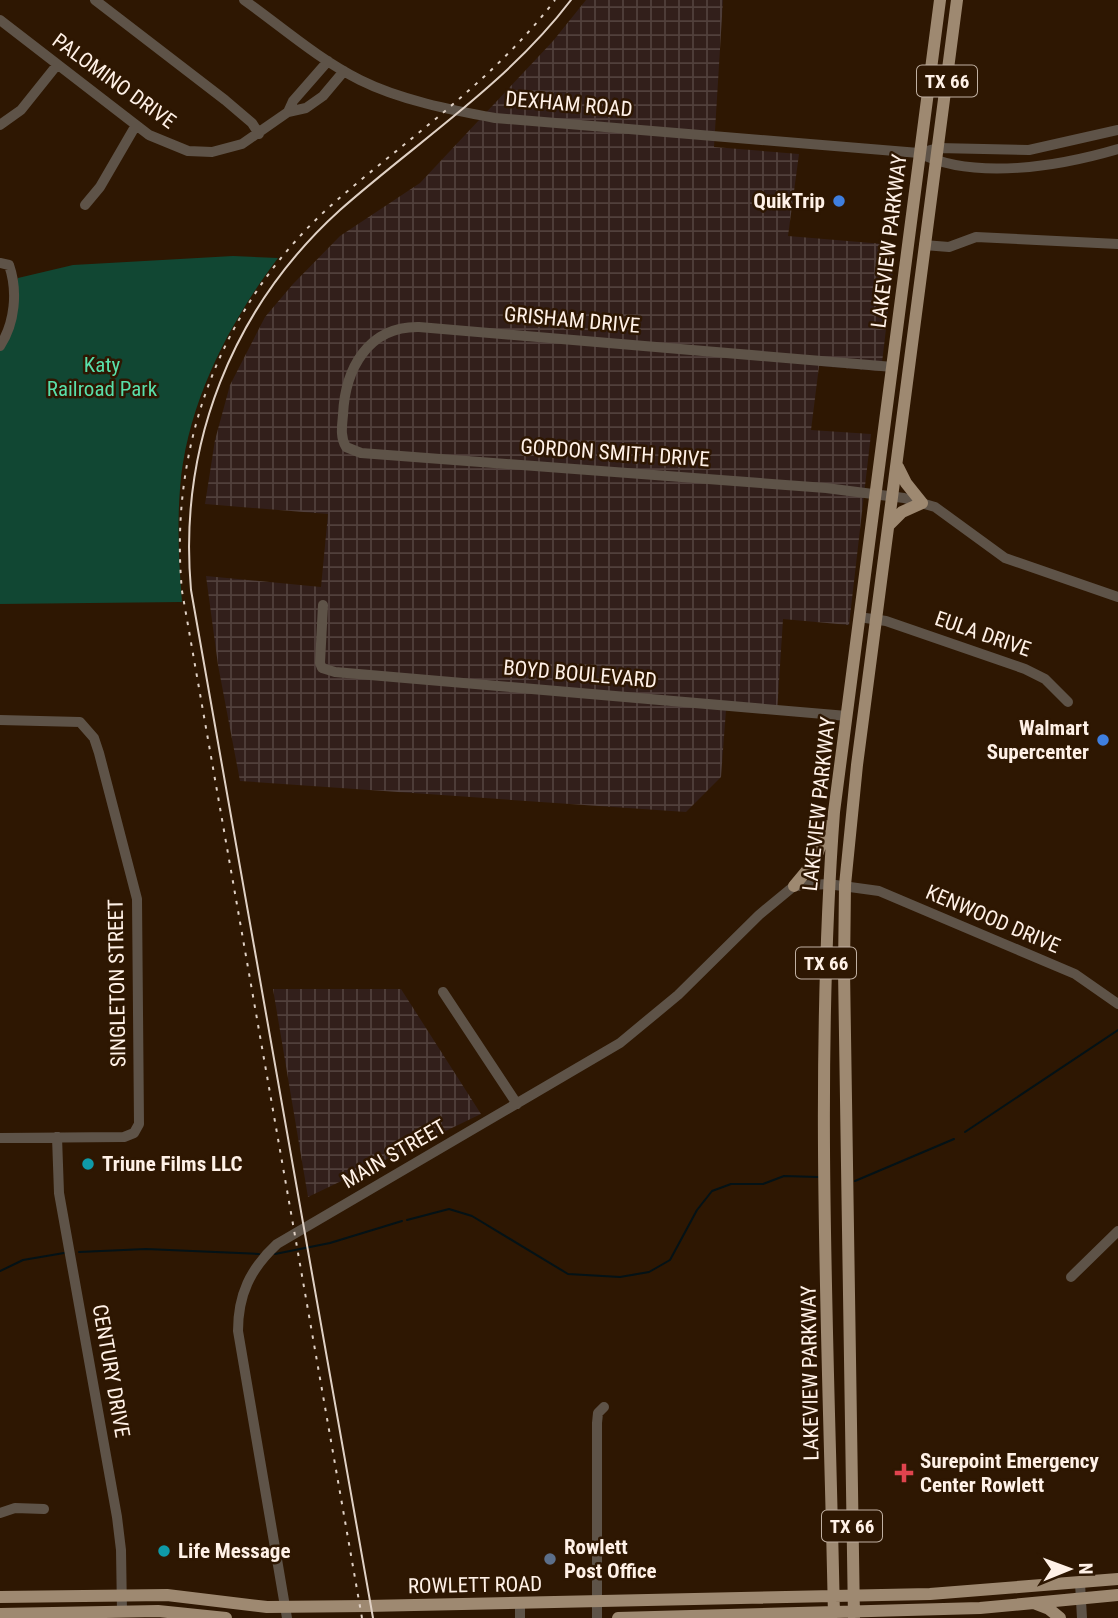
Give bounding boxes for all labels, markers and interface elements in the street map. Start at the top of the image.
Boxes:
street label: PALOMINO DRIVE [48,28,180,134]
road number: TX 66 [917,66,977,96]
street label: DEXHAM ROAD [504,86,634,122]
street label: LAKEVIEW PARKWAY [866,153,912,329]
place label: QuikTrip [753,189,825,213]
marker: QuikTrip [831,193,847,209]
street label: GRISHAM DRIVE [503,302,641,338]
park label: Katy Railroad Park [47,353,158,401]
street label: GORDON SMITH DRIVE [520,434,710,472]
street label: EULA DRIVE [932,606,1034,662]
street label: BOYD BOULEVARD [502,655,658,693]
street label: LAKEVIEW PARKWAY [798,716,840,892]
place label: Walmart Supercenter [987,716,1089,764]
marker: Walmart Supercenter [1095,732,1111,748]
street label: KENWOOD DRIVE [922,880,1064,958]
street label: SINGLETON STREET [104,899,130,1067]
road number: TX 66 [796,948,856,979]
street label: MAIN STREET [338,1115,450,1193]
place label: Triune Films LLC [102,1152,242,1176]
marker: Triune Films LLC [80,1156,96,1172]
street label: LAKEVIEW PARKWAY [796,1285,824,1461]
street label: CENTURY DRIVE [87,1303,135,1439]
place label: Surepoint Emergency Center Rowlett [920,1449,1100,1497]
marker: Surepoint Emergency Center Rowlett [894,1463,914,1483]
road number: TX 66 [822,1510,882,1542]
north arrow [1034,1534,1104,1604]
place label: Rowlett Post Office [564,1535,657,1583]
place label: Life Message [178,1539,290,1563]
marker: Life Message [156,1543,172,1559]
marker: Rowlett Post Office [542,1551,558,1567]
text: N [1074,1563,1097,1575]
street label: ROWLETT ROAD [408,1572,542,1598]

